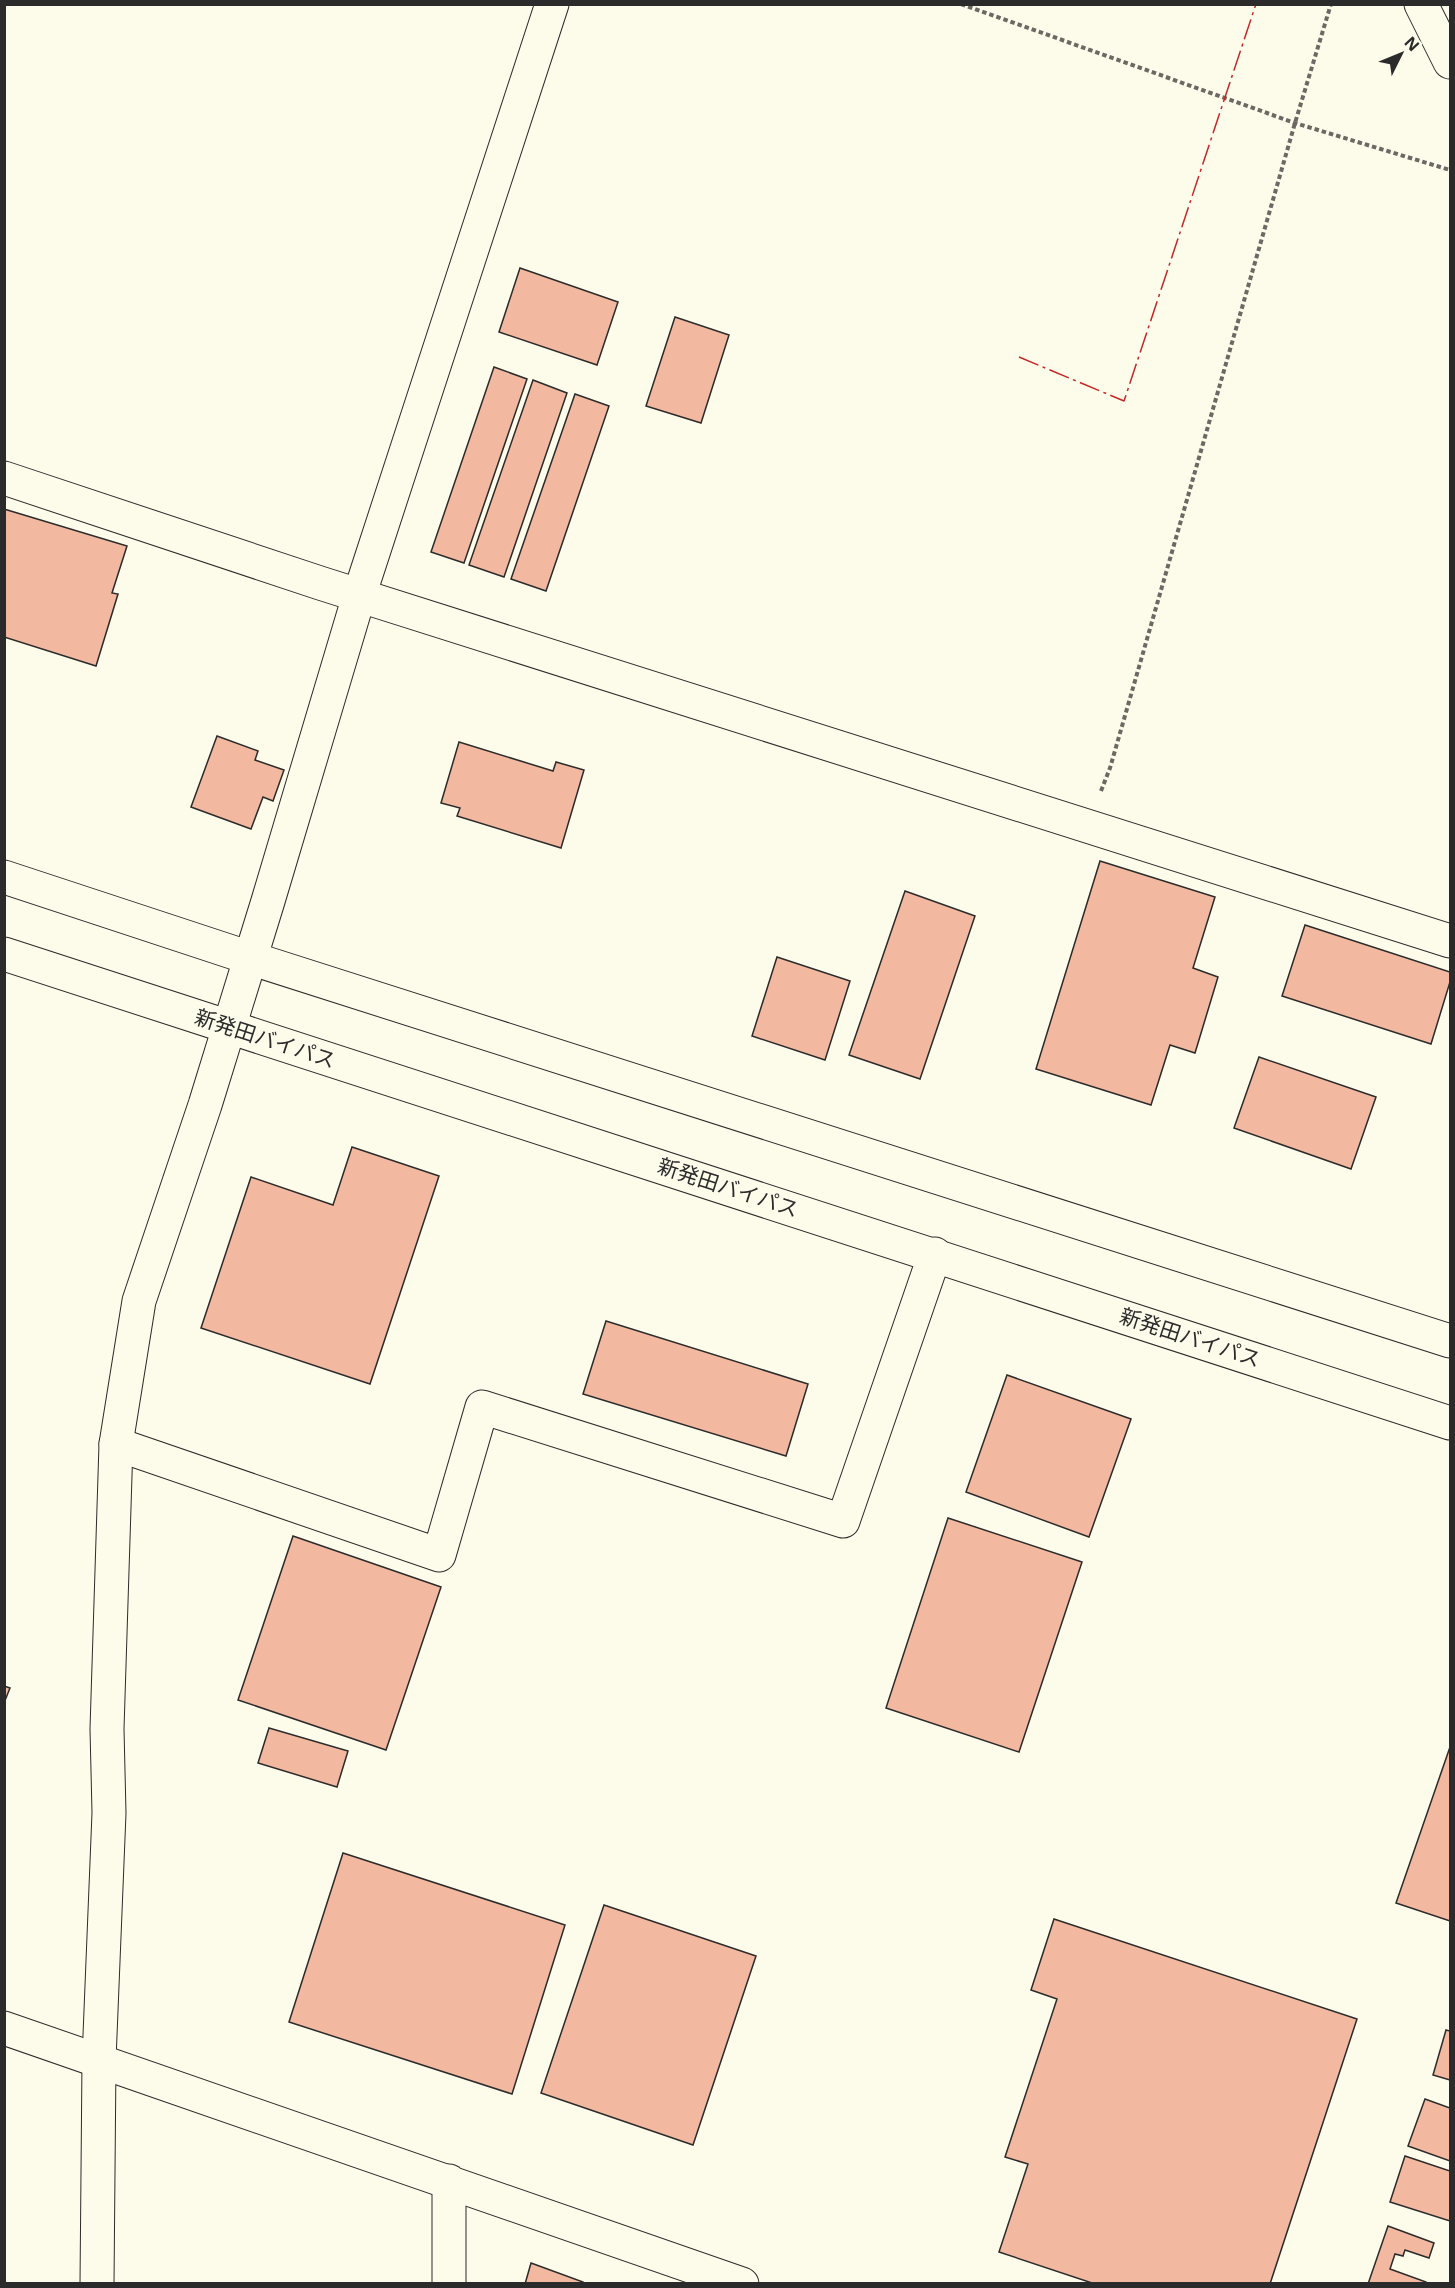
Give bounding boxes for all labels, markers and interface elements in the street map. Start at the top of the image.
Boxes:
north arrow [1371,24,1431,84]
text: N [1399,32,1424,56]
street label: 新発田バイパス [191,1002,339,1074]
street label: 新発田バイパス [654,1151,802,1223]
street label: 新発田バイパス [1116,1301,1264,1373]

